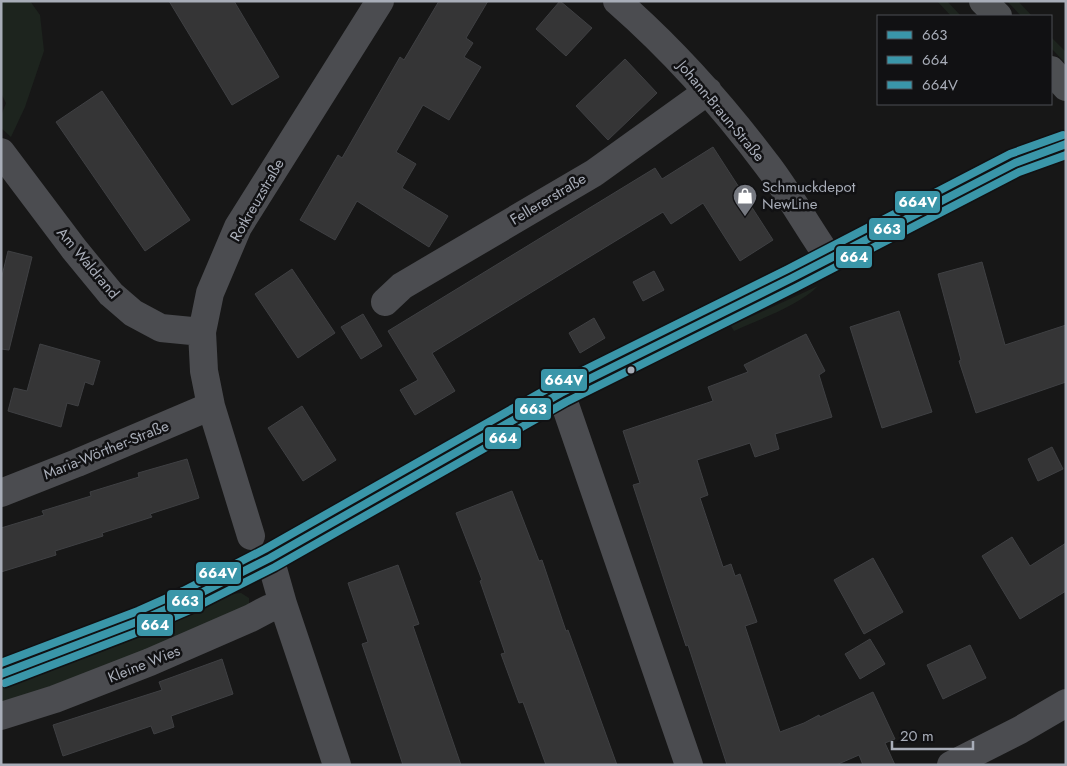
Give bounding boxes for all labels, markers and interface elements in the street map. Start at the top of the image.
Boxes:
legend [877,15,1052,105]
text: 663 [922,24,947,46]
text: 664 [922,49,948,71]
street label: Johann-Braun-Straße [671,54,770,166]
text: 664V [922,74,958,96]
street label: Rotkreuzstraße [224,154,290,246]
street label: Fellererstraße [506,167,590,230]
place label: Schmuckdepot NewLine [762,176,856,215]
shop icon: Schmuckdepot NewLine [732,183,758,217]
line badge: 664V [894,190,941,214]
text: 664V [899,192,938,212]
line badge: 663 [868,217,906,241]
text: 663 [873,219,901,239]
street label: Am Waldrand [51,222,125,304]
line badge: 664 [835,245,873,269]
text: 664 [840,247,868,267]
unlabelled marker [626,365,636,375]
line badge: 664V [540,368,588,392]
text: 664V [545,370,584,390]
line badge: 663 [514,397,552,421]
text: 663 [519,399,547,419]
street label: Maria-Wörther-Straße [40,415,172,485]
line badge: 664 [484,426,522,450]
text: 664 [489,428,517,448]
line badge: 664V [195,561,242,585]
text: 664V [199,563,238,583]
line badge: 663 [166,589,204,613]
text: 663 [171,591,199,611]
line badge: 664 [136,613,174,637]
text: 664 [141,615,169,635]
street label: Kleine Wies [105,640,183,688]
scale bar [892,718,973,750]
text: 20 m [900,725,934,747]

